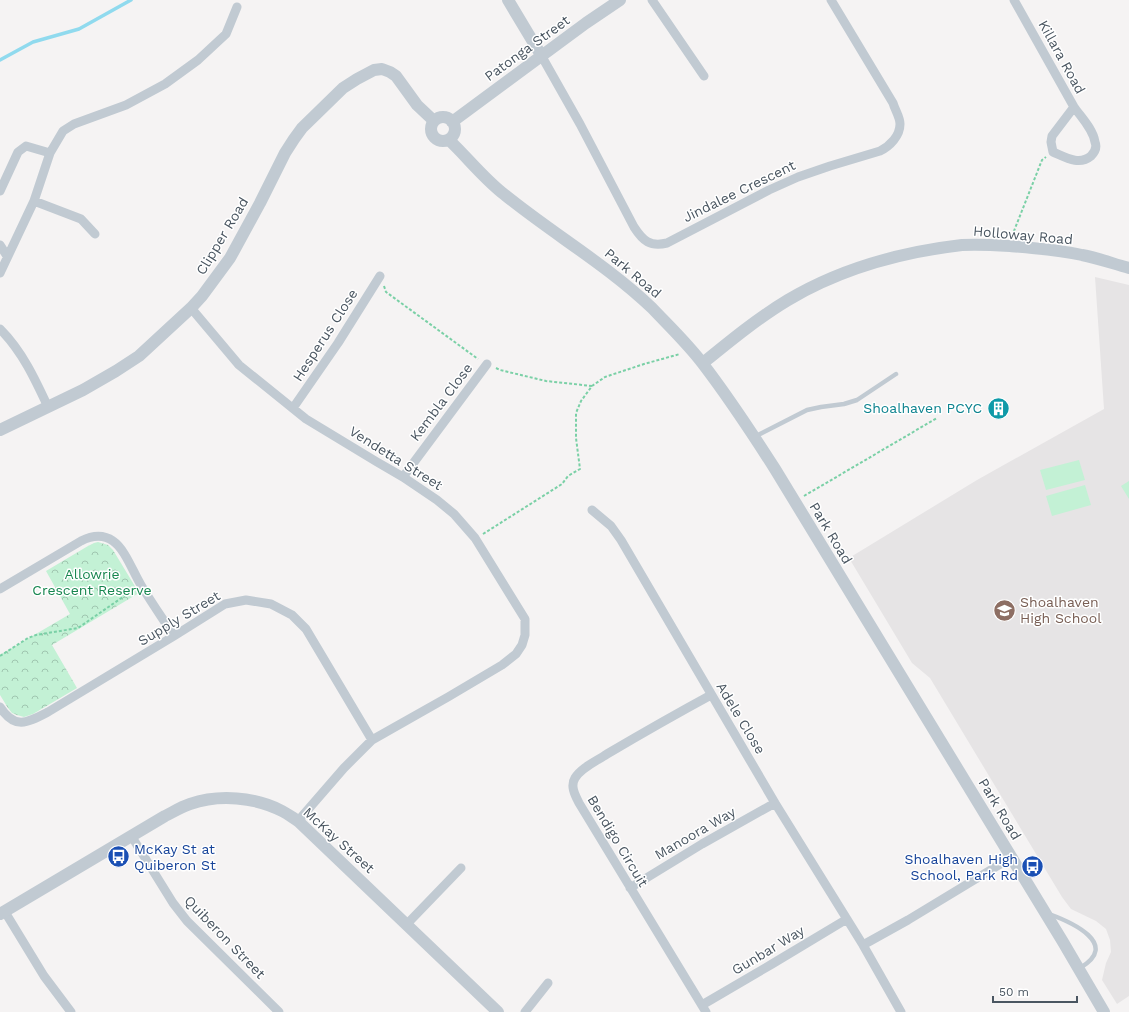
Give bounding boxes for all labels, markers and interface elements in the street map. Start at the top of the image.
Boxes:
street label: Patonga Street [481,12,573,84]
street label: Killara Road [1035,17,1089,97]
street label: Jindalee Crescent [680,157,798,225]
street label: Clipper Road [193,194,251,278]
street label: Holloway Road [972,223,1074,247]
street label: Park Road [602,245,664,301]
street label: Hesperus Close [289,286,361,384]
street label: Kembla Close [407,360,475,444]
building icon: Shoalhaven PCYC [985,395,1011,421]
place label: Shoalhaven PCYC [863,400,982,416]
street label: Vendetta Street [346,423,446,493]
street label: Park Road [806,499,856,567]
park label: Allowrie Crescent Reserve [32,566,152,598]
street label: Supply Street [135,587,223,649]
place label: Shoalhaven High School [1020,594,1102,626]
school or university icon: Shoalhaven High School [992,597,1018,623]
street label: Adele Close [713,679,769,757]
street label: Park Road [975,775,1025,843]
street label: Bendigo Circuit [584,792,652,890]
street label: Manoora Way [652,803,739,863]
street label: McKay Street [300,804,378,876]
place label: McKay St at Quiberon St [134,841,216,873]
bus stop icon: McKay St at Quiberon St [105,844,131,870]
place label: Shoalhaven High School, Park Rd [904,851,1018,883]
bus stop icon: Shoalhaven High School, Park Rd [1020,854,1046,880]
street label: Quiberon Street [181,892,269,982]
street label: Gunbar Way [729,922,808,978]
scale bar [993,978,1077,1004]
text: 50 m [999,985,1029,999]

